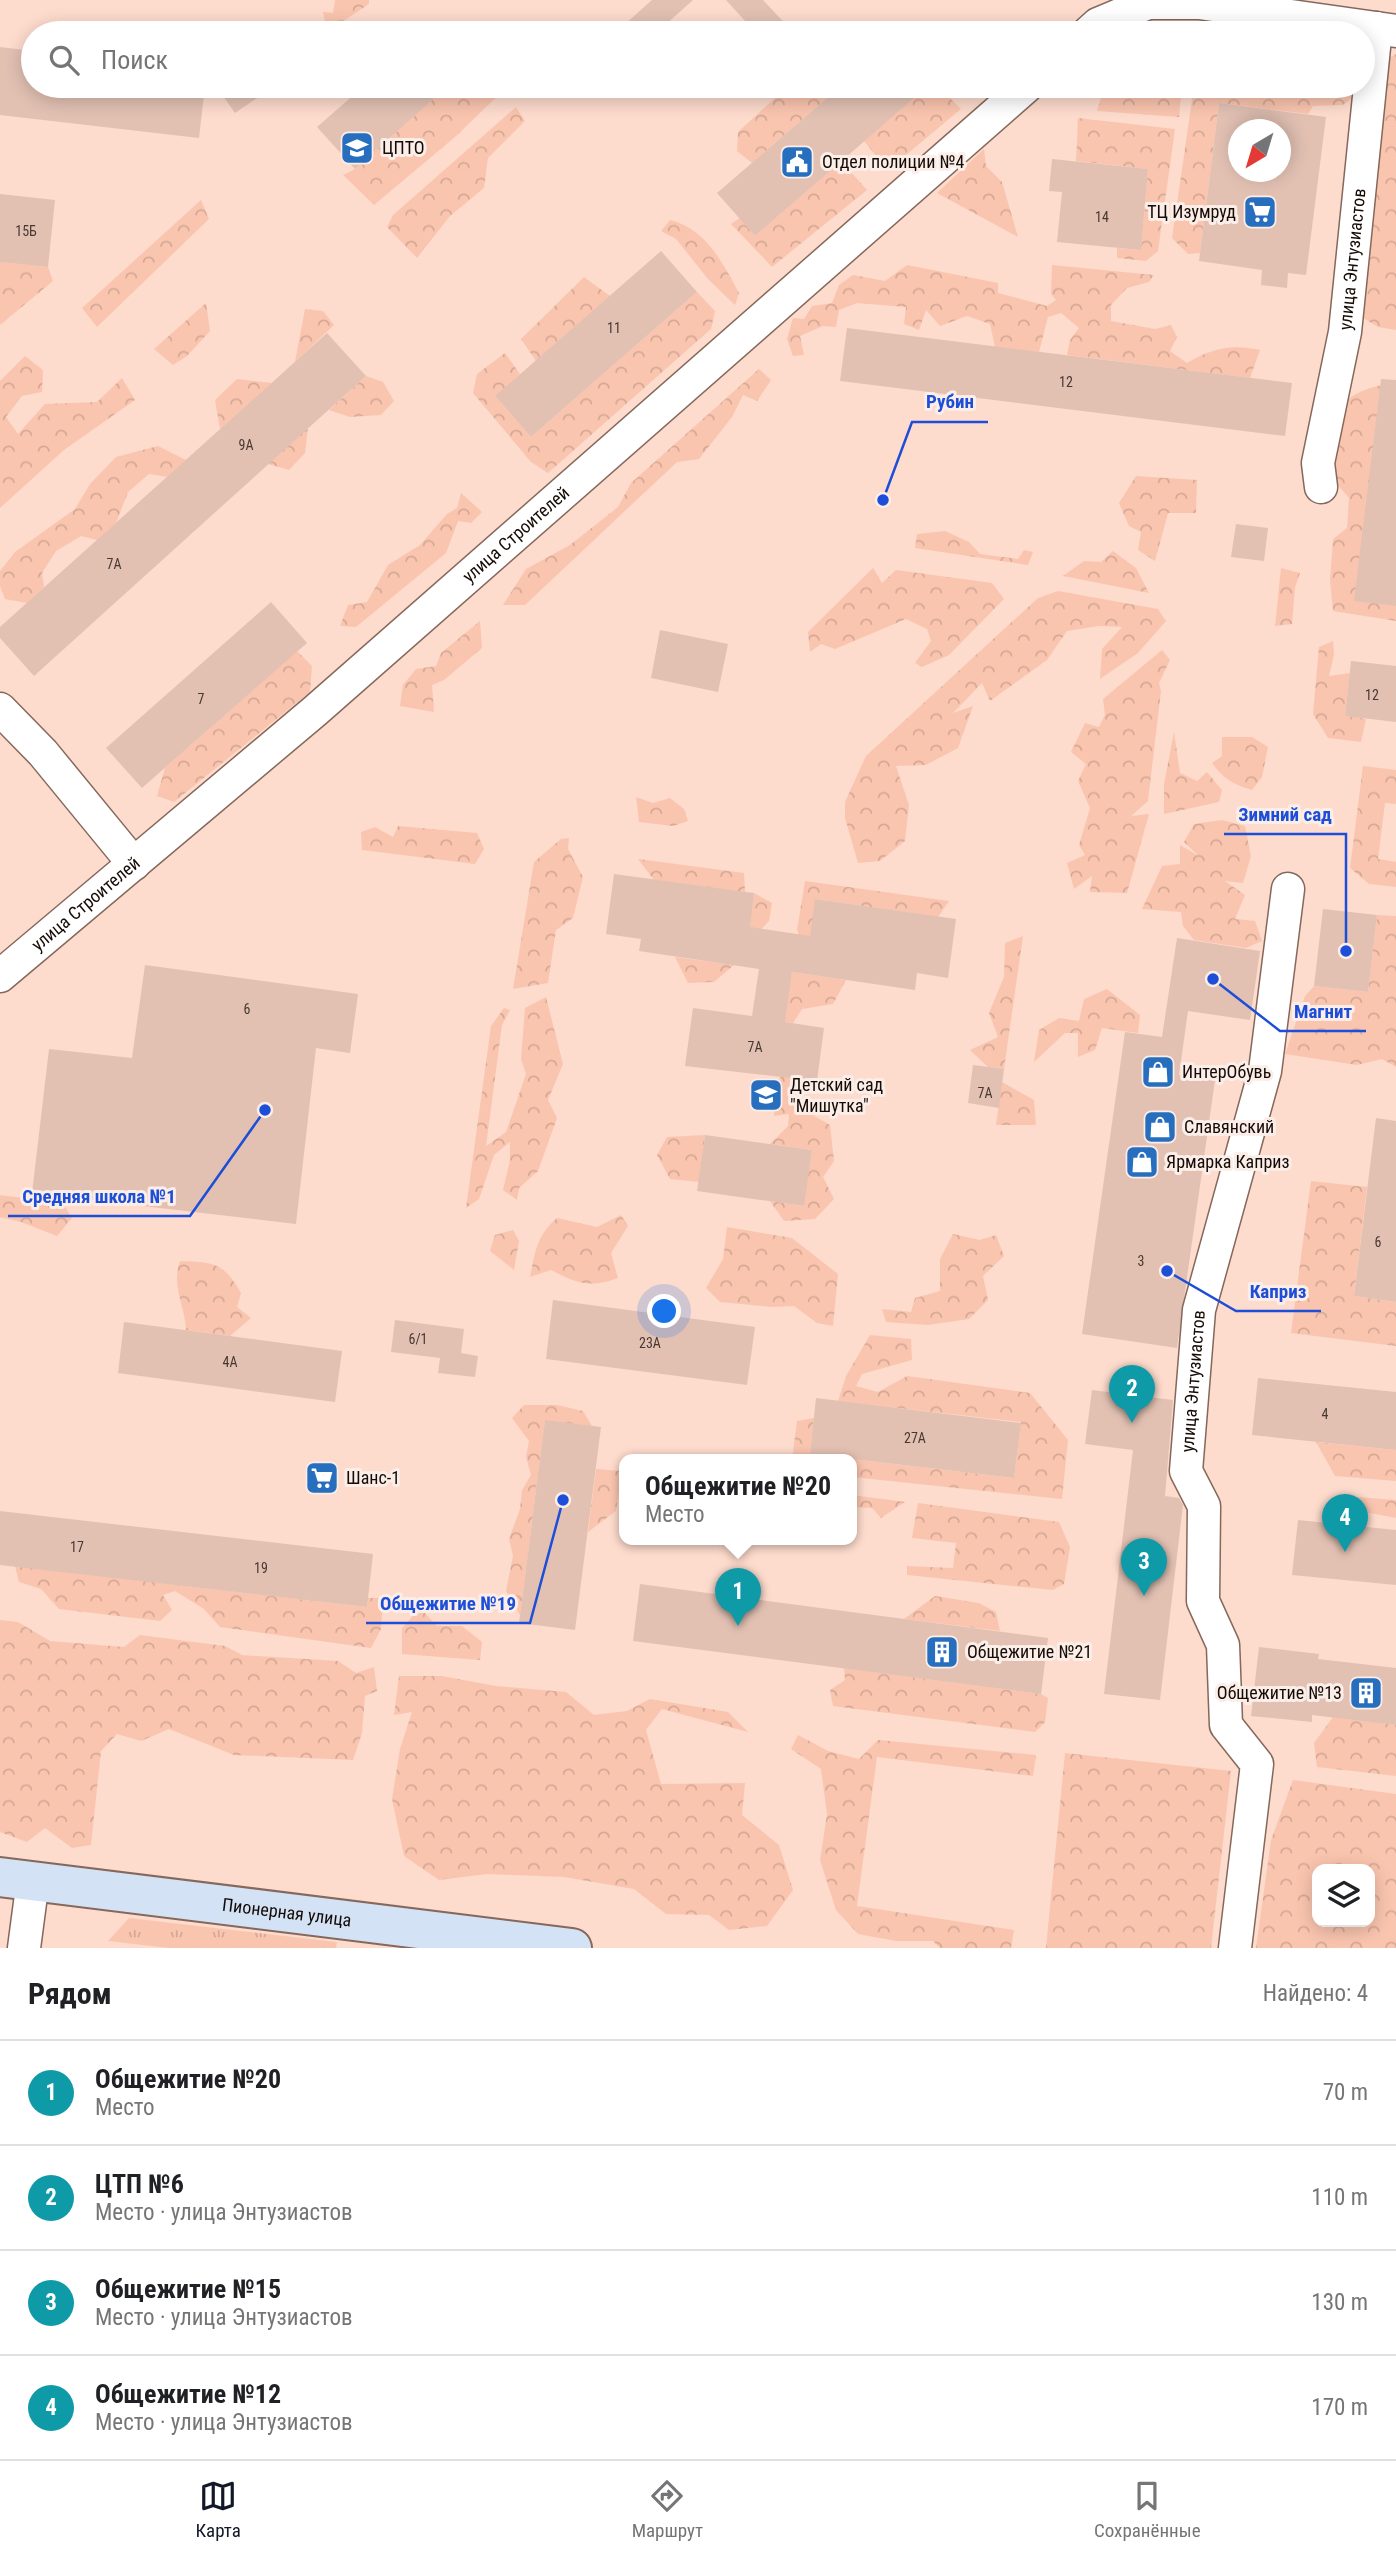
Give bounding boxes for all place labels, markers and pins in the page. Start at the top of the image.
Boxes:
school or university icon: ЦПТО [338,129,376,167]
place label: ЦПТО [382,137,425,158]
public building icon: Отдел полиции №4 [778,143,816,181]
place label: Отдел полиции №4 [822,151,964,172]
supermarket icon: ТЦ Изумруд [1241,193,1279,231]
place label: ТЦ Изумруд [1147,201,1236,222]
callout: Рубин [912,382,988,422]
callout: Зимний сад [1224,794,1346,834]
callout: Магнит [1280,991,1366,1031]
shop icon: ИнтерОбувь [1139,1053,1177,1091]
place label: ИнтерОбувь [1182,1061,1271,1082]
place label: Детский сад "Мишутка" [790,1074,884,1116]
school or university icon: Детский сад "Мишутка" [747,1076,785,1114]
shop icon: Славянский [1141,1108,1179,1146]
place label: Славянский [1184,1116,1274,1137]
shop icon: Ярмарка Каприз [1123,1143,1161,1181]
place label: Ярмарка Каприз [1166,1151,1290,1172]
callout: Средняя школа №1 [8,1176,190,1216]
callout: Каприз [1236,1271,1321,1311]
pin: 2 [1109,1365,1155,1423]
supermarket icon: Шанс-1 [303,1459,341,1497]
place label: Шанс-1 [346,1467,400,1488]
pin: 4 [1322,1494,1368,1552]
pin: 3 [1121,1538,1167,1596]
pin: 1 [715,1568,761,1626]
callout: Общежитие №19 [366,1583,530,1623]
building icon: Общежитие №21 [923,1633,961,1671]
place label: Общежитие №21 [967,1641,1092,1662]
building icon: Общежитие №13 [1347,1674,1385,1712]
place label: Общежитие №13 [1217,1682,1342,1703]

